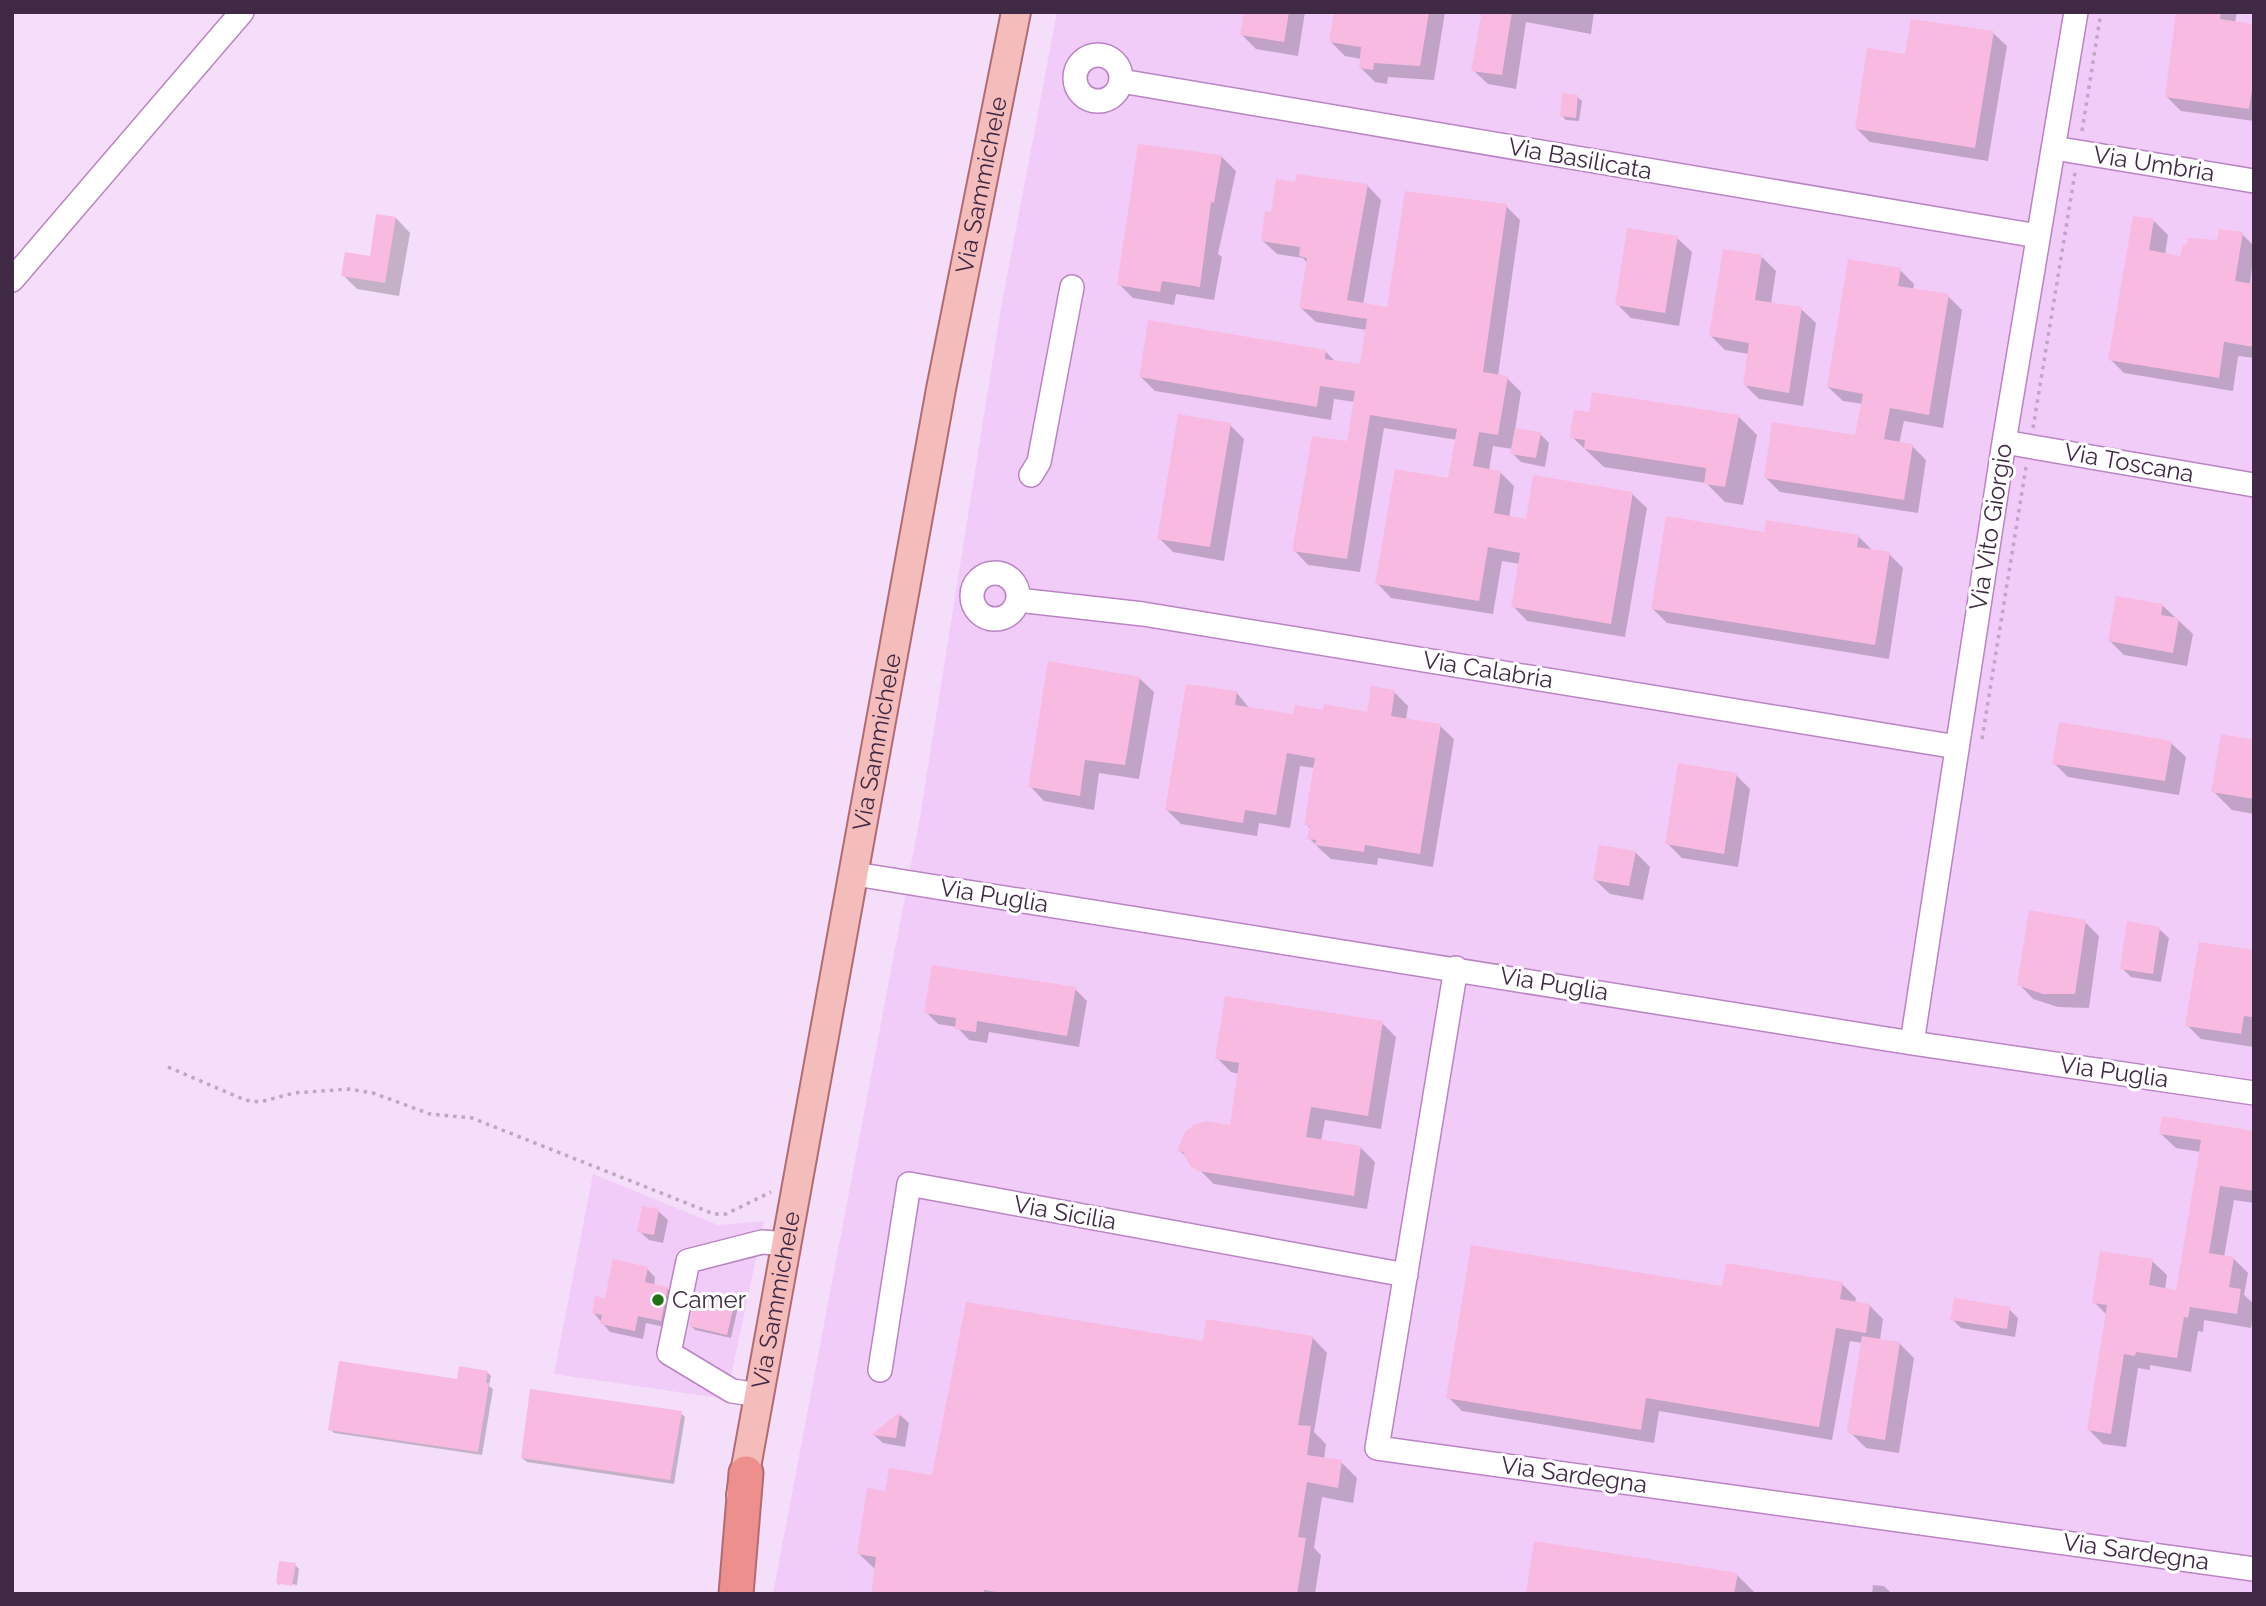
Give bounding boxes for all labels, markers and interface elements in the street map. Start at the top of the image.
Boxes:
street label: Via Sammichele [949,94,1013,276]
street label: Via Basilicata [1506,132,1654,185]
street label: Via Umbria [2091,140,2217,187]
street label: Via Toscana [2062,437,2196,488]
street label: Via Vito Giorgio [1963,441,2018,613]
street label: Via Calabria [1421,645,1555,694]
street label: Via Sammichele [846,651,907,833]
street label: Via Puglia [938,873,1050,918]
street label: Via Puglia [1498,961,1610,1006]
street label: Via Puglia [2058,1050,2170,1093]
street label: Via Sicilia [1011,1189,1119,1236]
street label: Via Sammichele [745,1209,806,1391]
place label: Camer [672,1285,747,1314]
marker: Camer [650,1292,666,1308]
street label: Via Sardegna [1499,1450,1649,1499]
street label: Via Sardegna [2061,1527,2211,1576]

